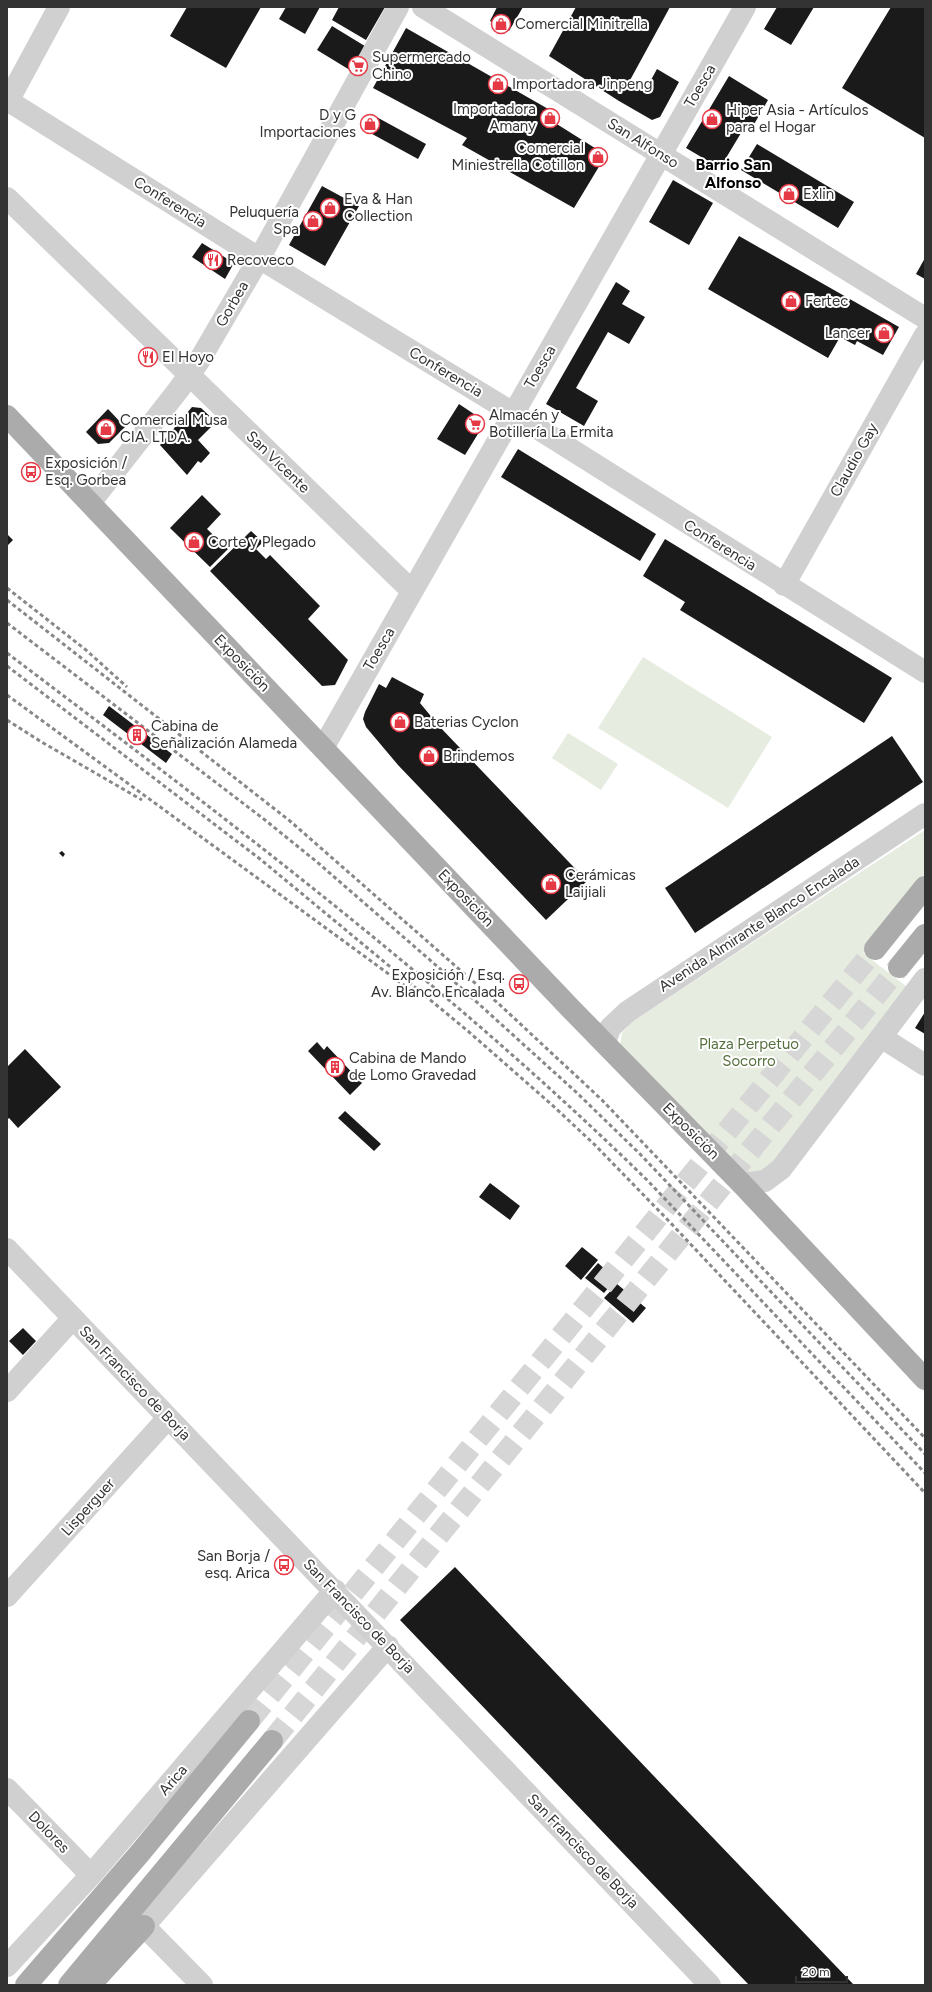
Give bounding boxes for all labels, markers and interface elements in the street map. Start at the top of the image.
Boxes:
shop icon: Comercial Minitrella [490,13,512,35]
place label: Comercial Minitrella [515,15,648,33]
place label: Supermercado Chino [372,48,471,83]
supermarket icon: Supermercado Chino [347,55,369,77]
street label: Toesca [680,61,720,111]
shop icon: Importadora Jinpeng [487,73,509,95]
place label: Importadora Jinpeng [512,75,652,93]
place label: Importadora Amany [453,100,536,135]
place label: Hiper Asia - Artículos para el Hogar [726,101,868,136]
place label: D y G Importaciones [259,106,356,141]
shop icon: Importadora Amany [539,107,561,129]
shop icon: Hiper Asia - Artículos para el Hogar [701,108,723,130]
shop icon: D y G Importaciones [359,113,381,135]
street label: San Alfonso [604,114,682,172]
place label: Comercial Miniestrella Cotillon [452,139,584,174]
shop icon: Comercial Miniestrella Cotillon [587,146,609,168]
district label: Barrio San Alfonso [695,155,771,192]
street label: Conferencia [130,173,210,231]
shop icon: Exlin [778,183,800,205]
place label: Exlin [803,185,834,203]
place label: Eva & Han Collection [344,190,413,225]
shop icon: Eva & Han Collection [319,197,341,219]
place label: Peluquería Spa [229,203,299,238]
shop icon: Peluquería Spa [302,210,324,232]
restaurant icon: Recoveco [202,249,224,271]
place label: Recoveco [227,251,294,269]
street label: Gorbea [212,278,252,330]
shop icon: Fertec [780,290,802,312]
place label: Fertec [805,292,848,310]
shop icon: Lancer [873,322,895,344]
place label: Lancer [825,324,870,342]
street label: Toesca [520,342,560,392]
street label: Conferencia [406,343,486,401]
restaurant icon: El Hoyo [137,346,159,368]
place label: El Hoyo [162,348,214,366]
place label: Almacén y Botillería La Ermita [489,406,613,441]
place label: Comercial Musa CIA. LTDA. [120,411,228,446]
supermarket icon: Almacén y Botillería La Ermita [464,413,486,435]
shop icon: Comercial Musa CIA. LTDA. [95,418,117,440]
street label: Claudio Gay [826,420,882,500]
street label: San Vicente [243,427,313,497]
place label: Exposición / Esq. Gorbea [45,454,127,489]
bus stop icon: Exposición / Esq. Gorbea [20,461,42,483]
street label: Conferencia [680,516,760,574]
shop icon: Corte y Plegado [183,531,205,553]
place label: Corte y Plegado [208,533,316,551]
street label: Toesca [359,624,399,674]
street label: Exposición [210,631,274,695]
shop icon: Baterias Cyclon [389,711,411,733]
place label: Baterias Cyclon [414,713,519,731]
place label: Cabina de Señalización Alameda [151,717,297,752]
building icon: Cabina de Señalización Alameda [126,724,148,746]
shop icon: Brindemos [418,745,440,767]
place label: Brindemos [443,747,515,765]
street label: Avenida Almirante Blanco Encalada [655,852,863,996]
street label: Exposición [434,866,498,930]
place label: Cerámicas Laijiali [565,866,636,901]
shop icon: Cerámicas Laijiali [540,873,562,895]
place label: Exposición / Esq. Av. Blanco Encalada [371,966,505,1001]
bus stop icon: Exposición / Esq. Av. Blanco Encalada [508,973,530,995]
park label: Plaza Perpetuo Socorro [699,1035,799,1070]
place label: Cabina de Mando de Lomo Gravedad [349,1049,476,1084]
building icon: Cabina de Mando de Lomo Gravedad [324,1056,346,1078]
street label: Exposición [659,1099,723,1163]
street label: San Francisco de Borja [76,1322,194,1444]
street label: Lisperguer [58,1475,118,1539]
place label: San Borja / esq. Arica [197,1547,270,1582]
bus stop icon: San Borja / esq. Arica [273,1554,295,1576]
street label: San Francisco de Borja [300,1555,418,1677]
street label: Arica [155,1761,191,1799]
street label: San Francisco de Borja [524,1790,642,1912]
street label: Dolores [25,1807,73,1857]
scale bar [796,1958,847,1984]
text: 20 m [802,1965,830,1979]

